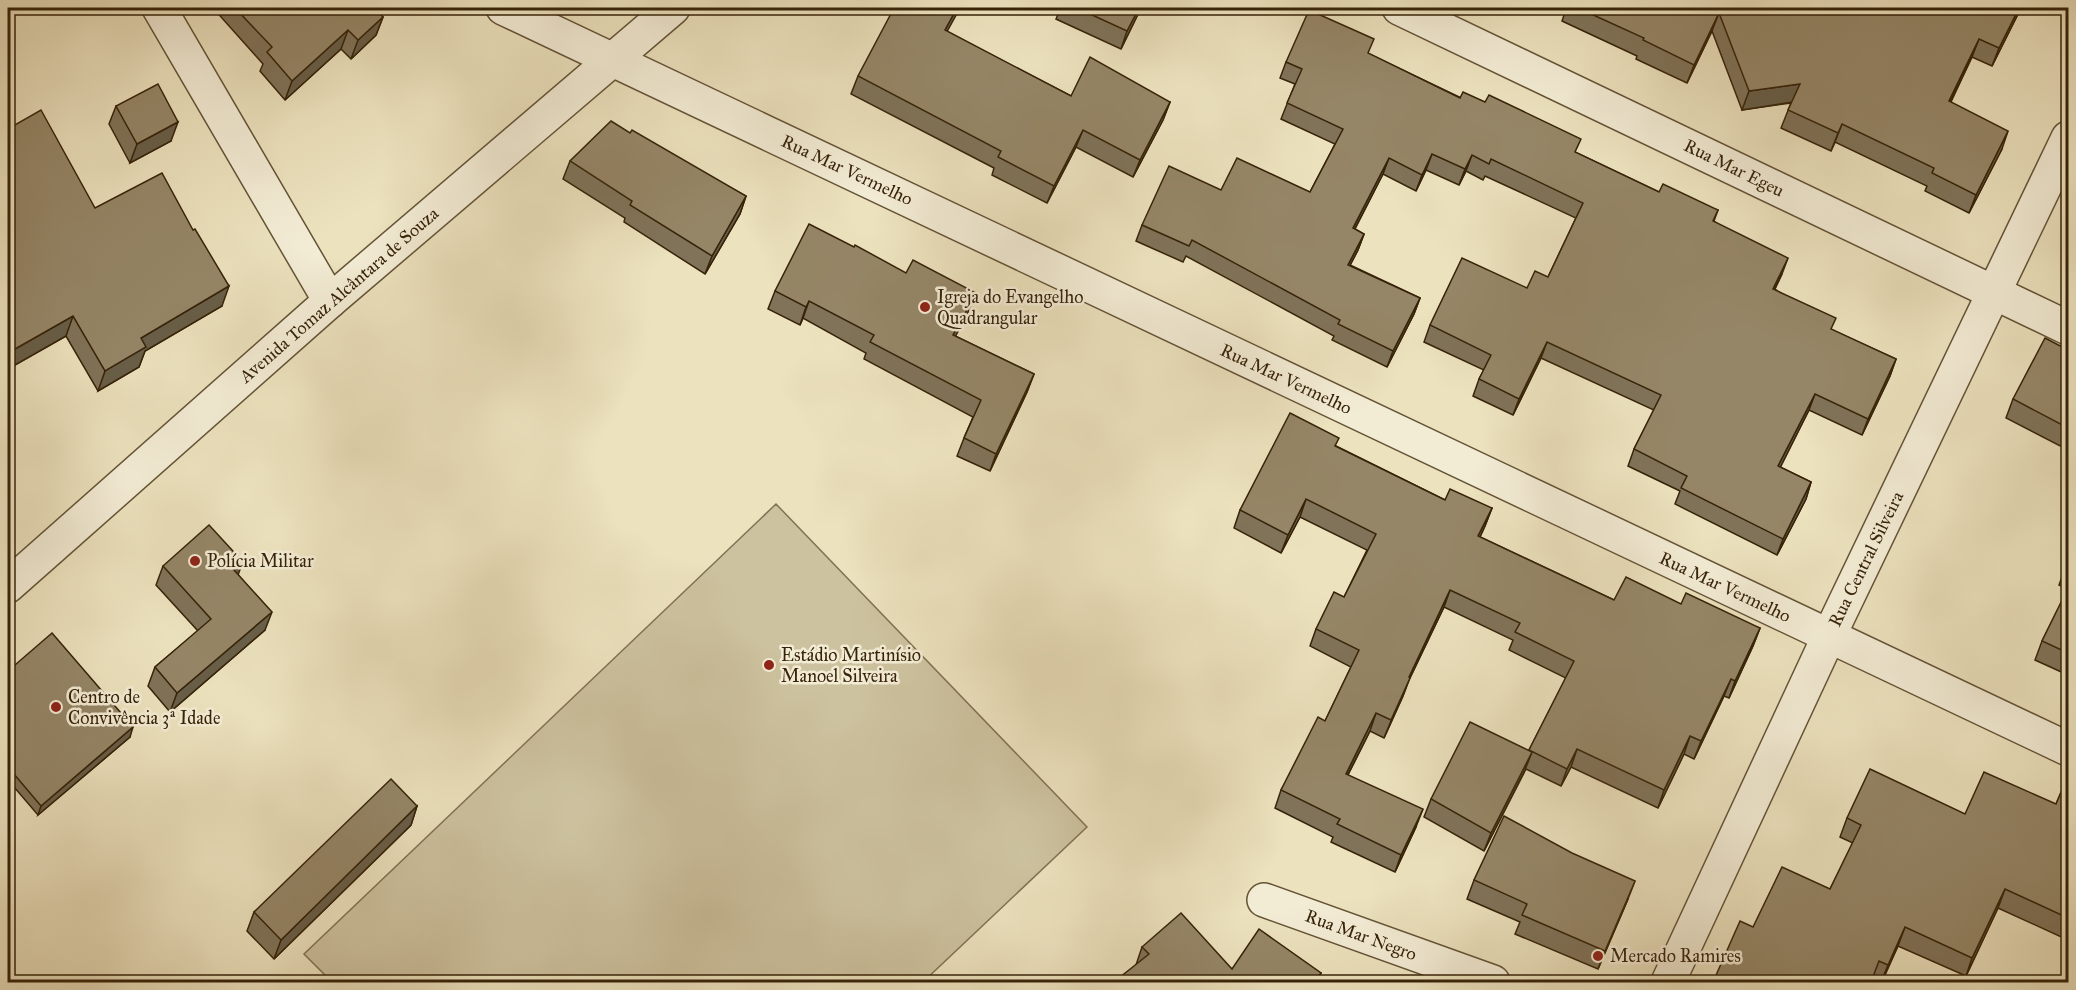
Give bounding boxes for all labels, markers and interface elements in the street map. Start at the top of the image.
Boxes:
street label: Rua Mar Vermelho [778,130,916,210]
street label: Rua Mar Egeu [1680,134,1788,203]
street label: Avenida Tomaz Alcântara de Souza [234,202,443,388]
place label: Igreja do Evangelho Quadrangular [937,286,1083,330]
marker: Igreja do Evangelho Quadrangular [918,300,932,314]
street label: Rua Mar Vermelho [1217,339,1355,419]
street label: Rua Central Silveira [1824,487,1908,630]
street label: Rua Mar Vermelho [1656,547,1794,627]
place label: Polícia Militar [207,550,314,572]
marker: Polícia Militar [188,554,202,568]
place label: Estádio Martinísio Manoel Silveira [781,644,921,687]
marker: Estádio Martinísio Manoel Silveira [762,658,776,672]
place label: Centro de Convivência 3ª Idade [68,686,220,729]
marker: Centro de Convivência 3ª Idade [49,700,63,714]
street label: Rua Mar Negro [1302,905,1420,966]
place label: Mercado Ramires [1610,945,1741,967]
marker: Mercado Ramires [1591,949,1605,963]

